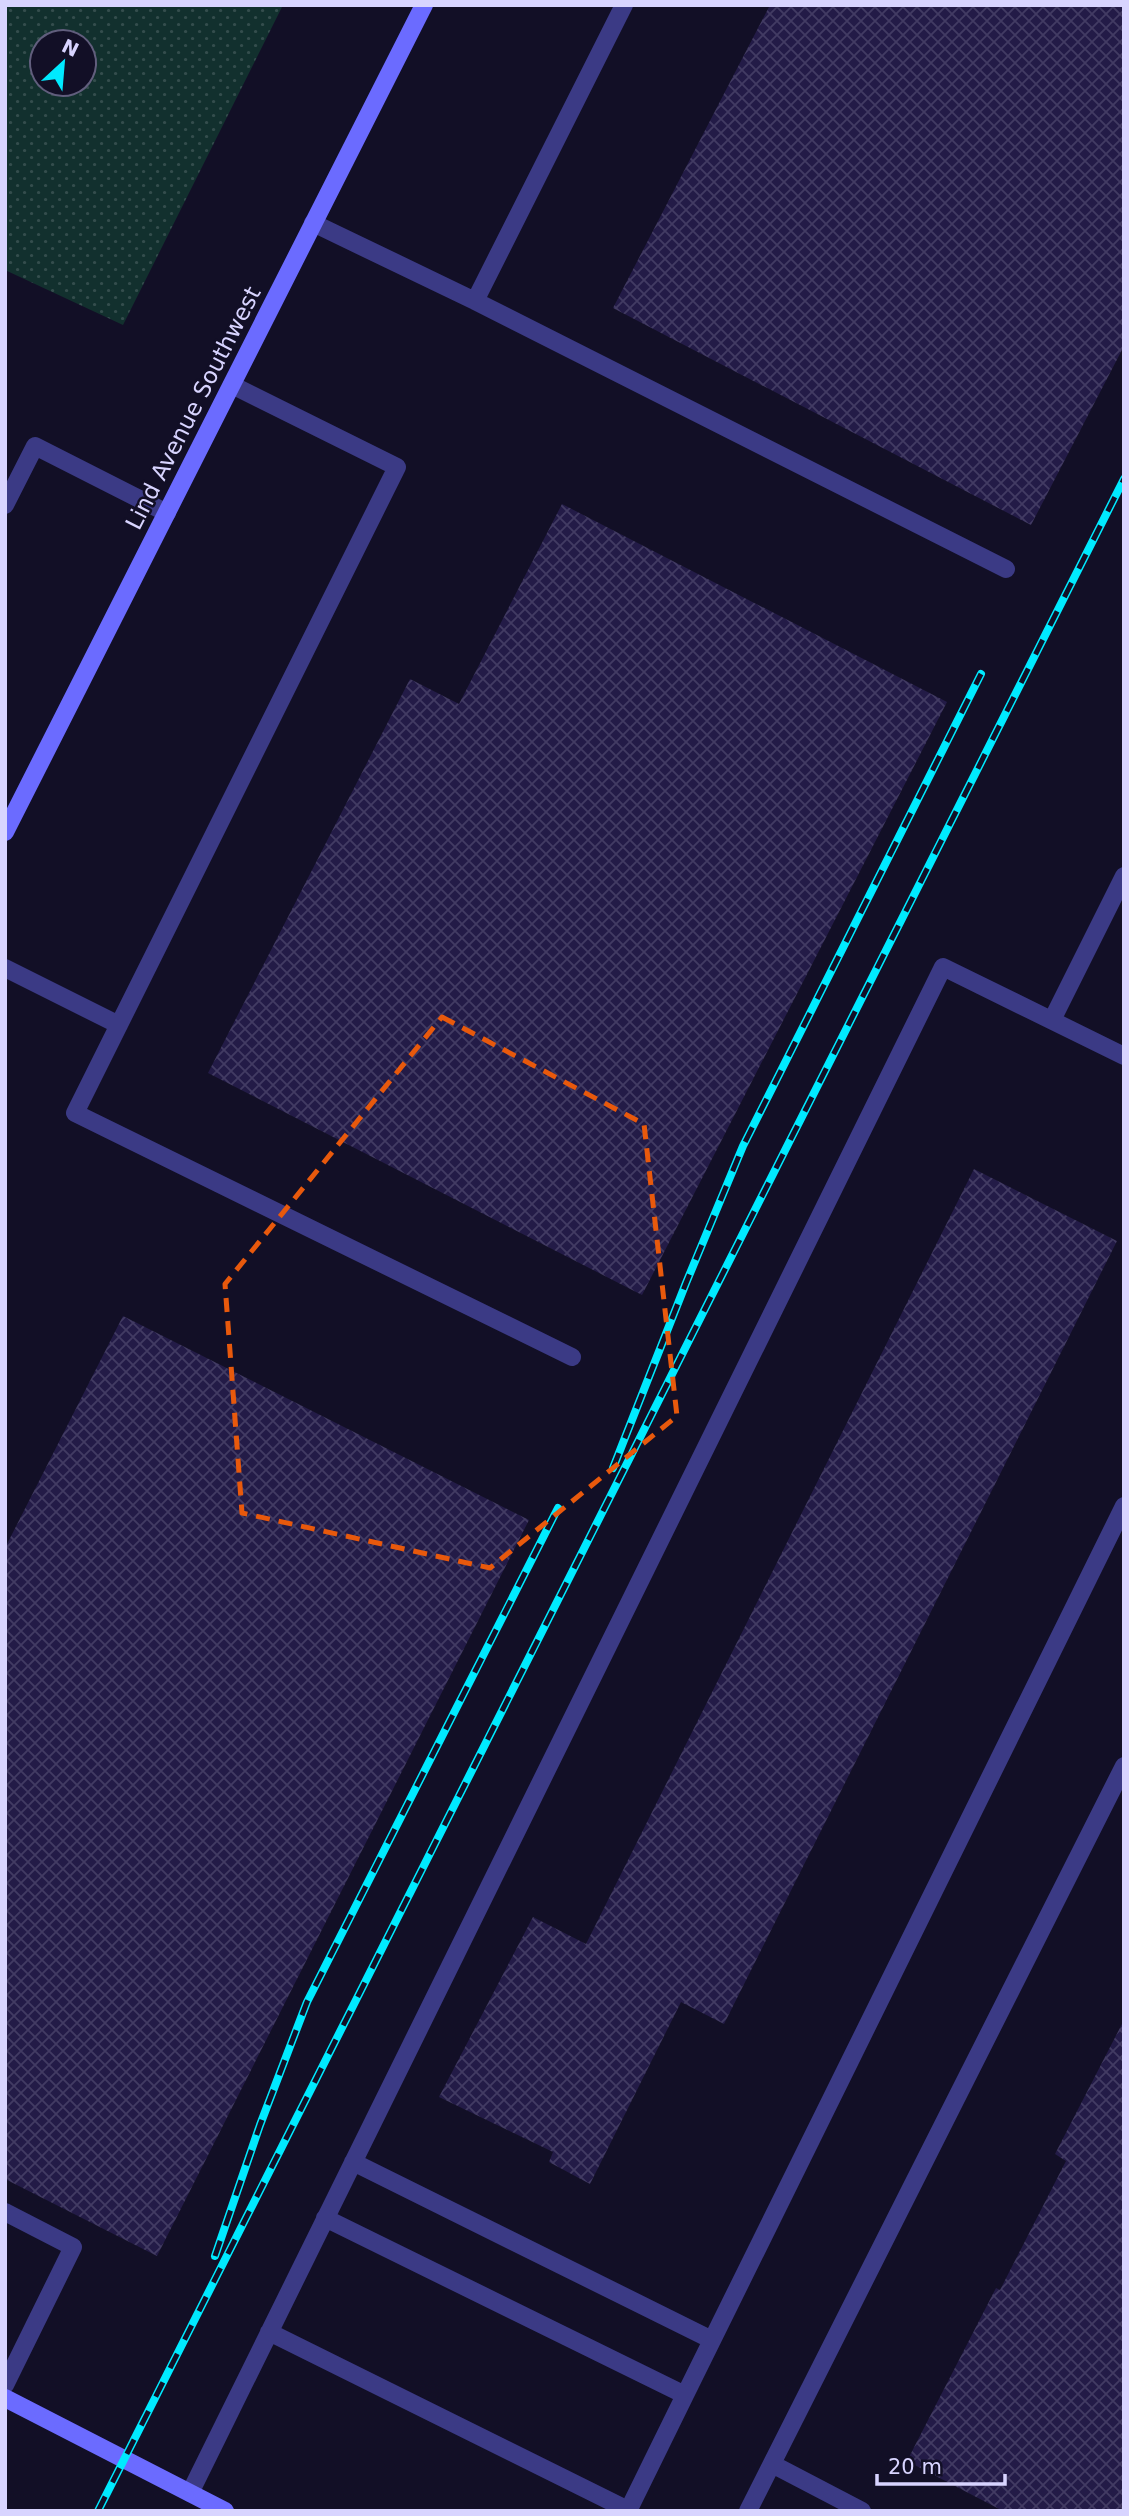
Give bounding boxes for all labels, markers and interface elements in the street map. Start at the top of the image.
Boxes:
north arrow [28,28,98,98]
text: N [58,34,82,61]
street label: Lind Avenue Southwest [120,282,266,534]
scale bar [877,2442,1005,2486]
text: 20 m [888,2455,942,2479]

